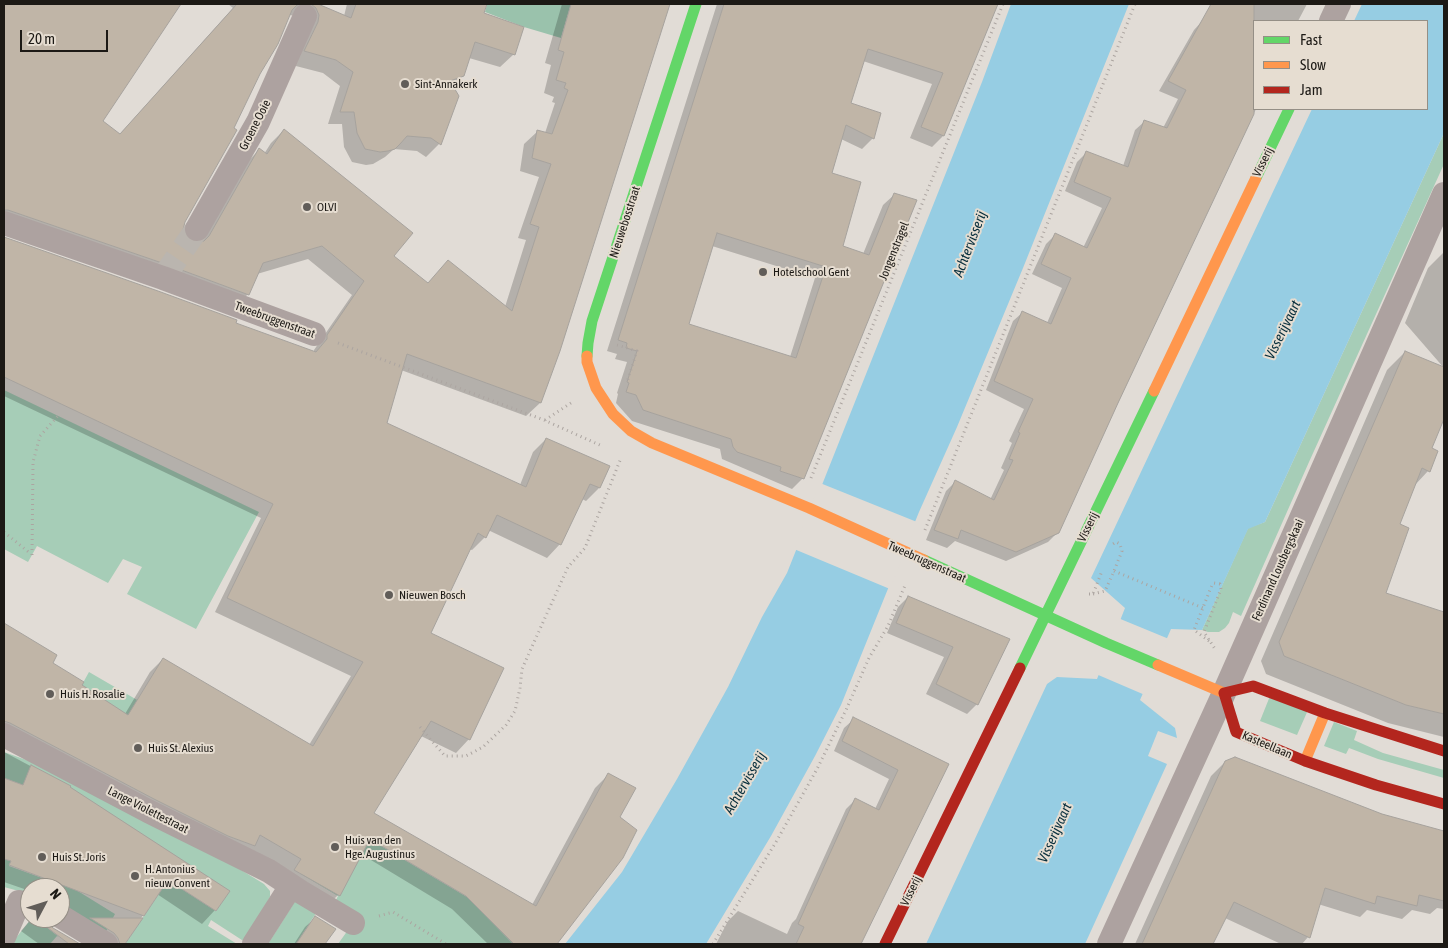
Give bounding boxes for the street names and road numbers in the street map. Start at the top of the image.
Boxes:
street label: Groene Ooie [236,97,274,153]
street label: Visserij [1250,145,1276,179]
street label: Nieuwebosstraat [607,184,643,260]
street label: Jongenstragel [876,220,912,282]
street label: Tweebruggenstraat [233,299,317,341]
street label: Visserij [1075,510,1101,544]
street label: Ferdinand Lousbergskaai [1249,517,1307,623]
street label: Tweebruggenstraat [886,538,968,586]
street label: Kasteellaan [1240,728,1294,762]
street label: Lange Violettestraat [105,783,191,837]
street label: Visserij [898,874,924,908]

